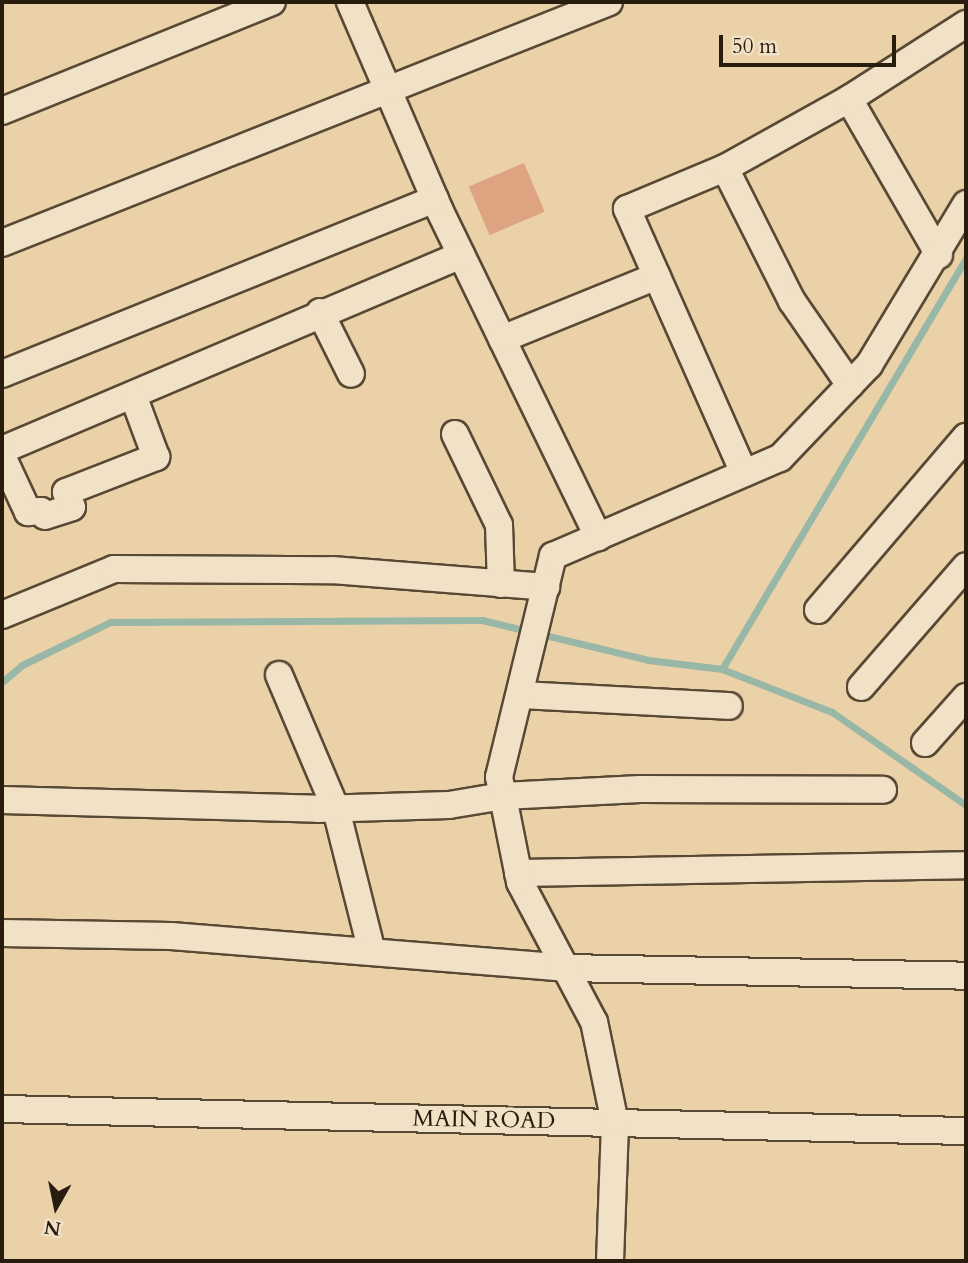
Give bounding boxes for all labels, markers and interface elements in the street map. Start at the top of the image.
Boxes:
scale bar [723,21,900,65]
text: 50 m [732,32,777,61]
street label: MAIN ROAD [413,1105,555,1135]
north arrow [21,1172,91,1242]
text: N [43,1214,63,1242]

